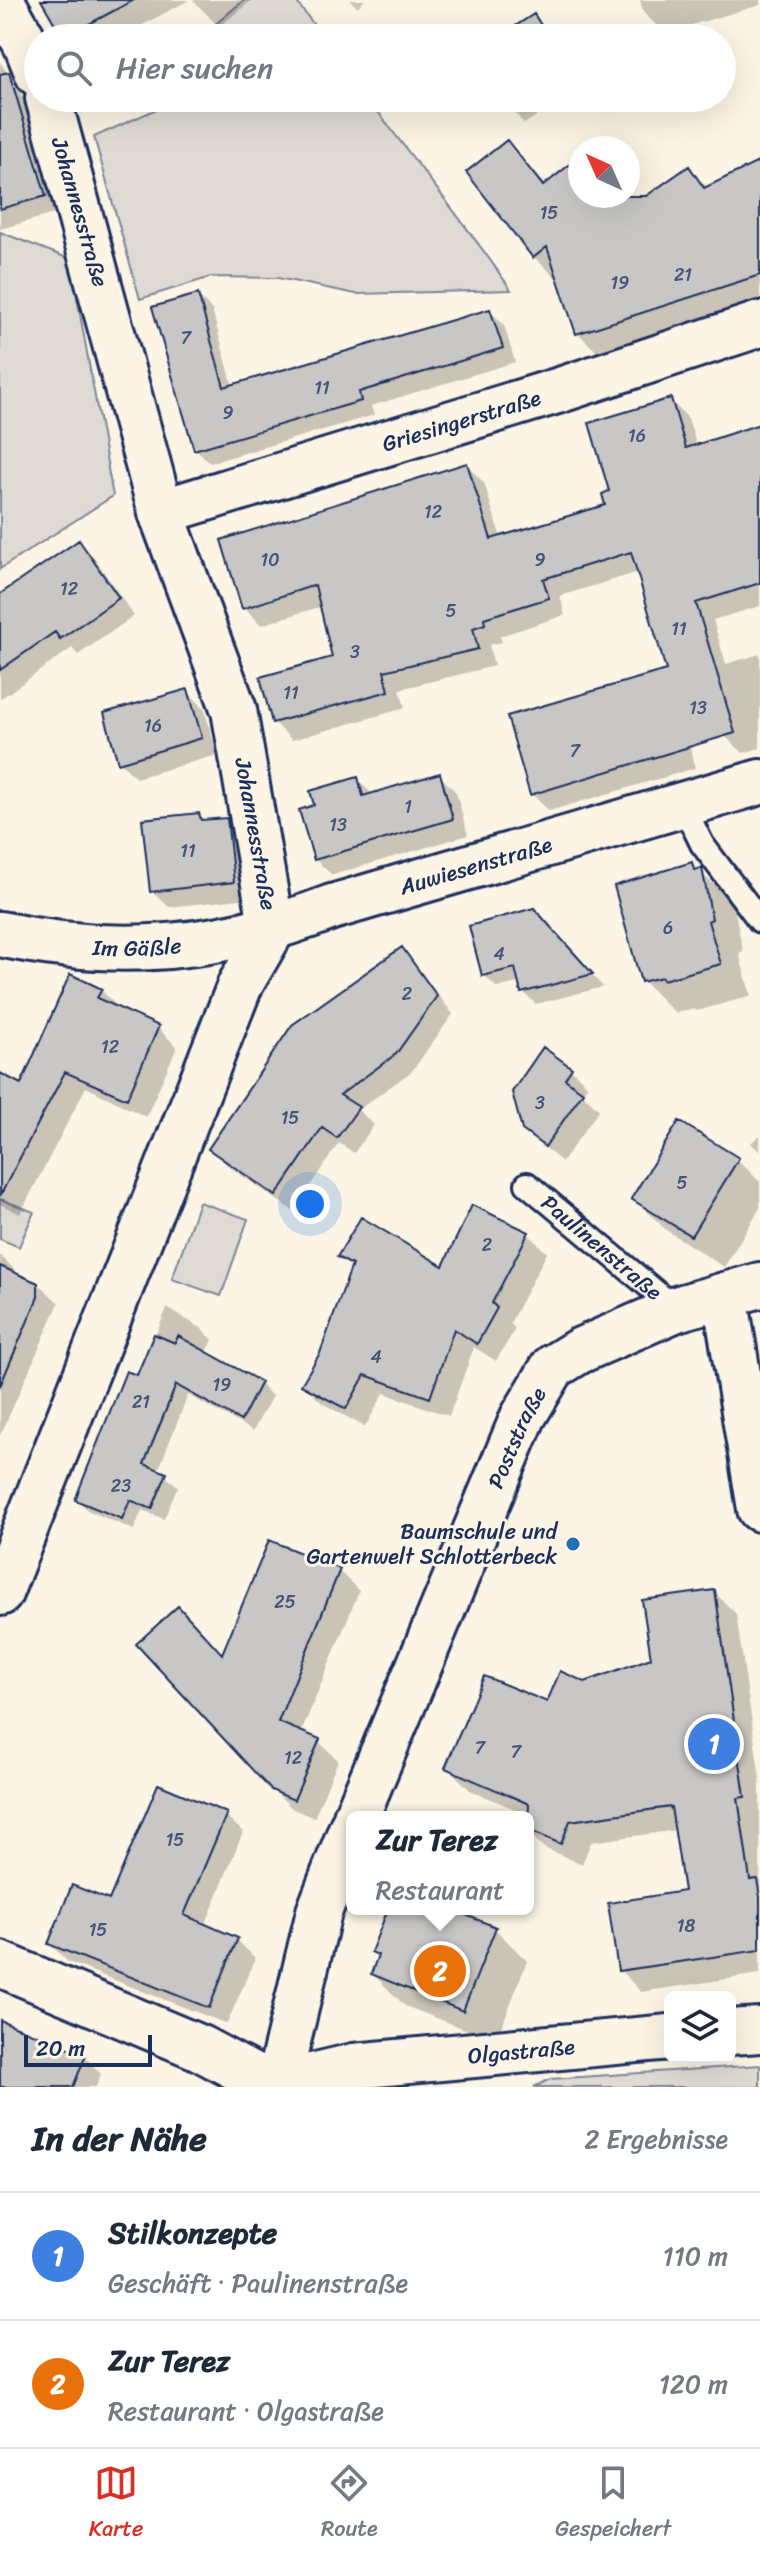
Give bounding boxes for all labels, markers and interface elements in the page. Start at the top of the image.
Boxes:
search box [24,24,736,112]
text: Hier suchen [116,41,273,95]
icon: search [52,46,96,90]
street label: Johannesstraße [40,132,120,291]
north arrow [568,136,640,208]
house number: 15 [540,197,558,229]
house number: 21 [674,259,692,291]
house number: 19 [611,267,629,299]
house number: 7 [181,322,193,354]
house number: 11 [314,372,330,404]
street label: Griesingerstraße [377,377,546,463]
house number: 9 [222,397,234,429]
house number: 16 [628,420,646,452]
house number: 12 [424,496,442,528]
house number: 10 [260,544,280,576]
house number: 9 [534,544,546,576]
house number: 12 [60,573,78,605]
house number: 5 [446,595,457,627]
house number: 11 [671,613,687,645]
house number: 3 [350,636,360,668]
house number: 11 [283,677,299,709]
house number: 13 [689,692,707,724]
house number: 16 [144,710,162,742]
house number: 7 [570,735,582,767]
street label: Johannesstraße [223,754,289,913]
house number: 1 [404,791,412,823]
house number: 13 [329,809,347,841]
street label: Auwiesenstraße [394,824,557,906]
house number: 11 [180,835,196,867]
house number: 6 [663,912,673,944]
street label: Im Gäßle [91,925,183,967]
house number: 4 [493,938,505,970]
house number: 2 [402,978,412,1010]
house number: 12 [101,1031,119,1063]
house number: 3 [535,1087,545,1119]
house number: 15 [281,1102,299,1134]
house number: 5 [677,1167,688,1199]
your location [290,1184,330,1224]
street label: Paulinenstraße [532,1184,672,1310]
house number: 2 [482,1229,492,1261]
house number: 4 [370,1341,382,1373]
house number: 19 [213,1369,231,1401]
street label: Poststraße [476,1378,557,1495]
house number: 21 [132,1386,150,1418]
house number: 23 [111,1470,131,1502]
place label: Baumschule und Gartenwelt Schlotterbeck [306,1512,558,1576]
marker: Baumschule und Gartenwelt Schlotterbeck [564,1535,582,1553]
house number: 25 [274,1586,296,1618]
pin: 1 [688,1714,740,1774]
house number: 7 [475,1732,487,1764]
house number: 7 [511,1736,523,1768]
house number: 12 [284,1742,302,1774]
popup [346,1811,534,1915]
text: Zur Terez [376,1813,498,1867]
house number: 15 [166,1824,184,1856]
text: Restaurant [376,1867,504,1913]
house number: 18 [677,1910,695,1942]
house number: 15 [89,1914,107,1946]
pin: 2 [414,1941,466,2001]
map controls [664,1991,736,2063]
button: layers [664,1991,736,2063]
street label: Olgastraße [466,2026,577,2075]
text: 20 m [36,2029,85,2068]
scale bar [24,2031,152,2067]
text: In der Nähe [32,2109,207,2169]
text: 2 Ergebnisse [584,2116,728,2162]
text: Stilkonzepte [108,2206,277,2260]
text: 1 [52,2233,64,2279]
text: 110 m [663,2233,728,2279]
text: Geschäft · Paulinenstraße [108,2260,408,2306]
text: Zur Terez [108,2334,230,2388]
text: 2 [50,2361,66,2407]
text: 120 m [659,2361,728,2407]
text: Restaurant · Olgastraße [108,2388,384,2434]
tab: Karte [89,2461,143,2548]
tab: Route [321,2461,378,2548]
tab: Gespeichert [555,2461,671,2548]

